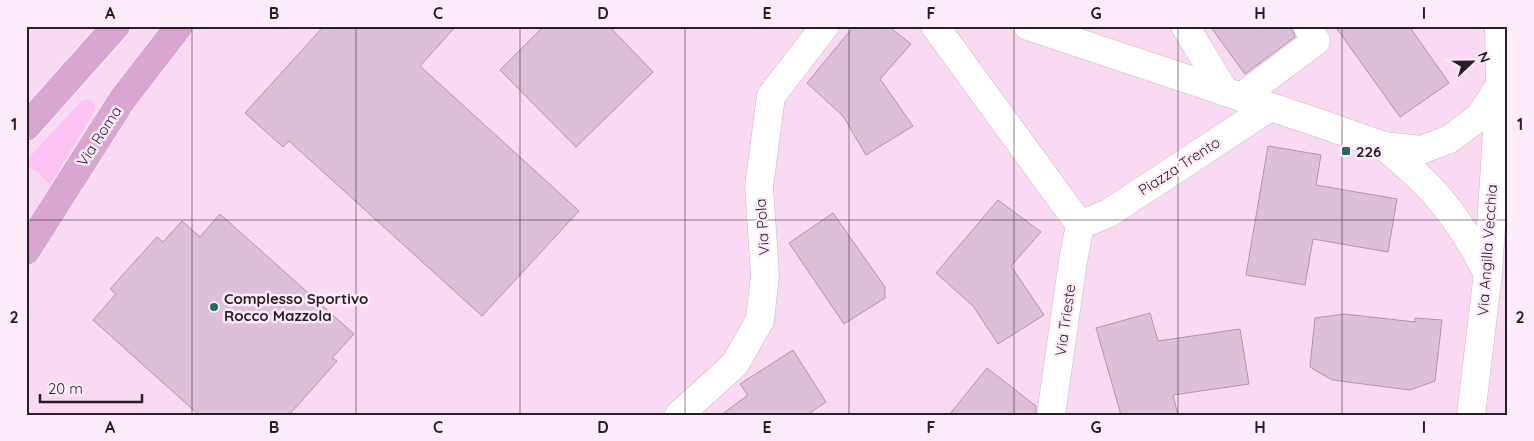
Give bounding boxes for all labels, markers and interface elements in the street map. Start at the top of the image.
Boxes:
text: A [105,3,116,23]
text: B [269,3,279,23]
text: C [433,3,443,23]
text: D [597,3,609,23]
text: E [762,3,772,23]
text: F [927,3,936,23]
text: G [1090,3,1102,23]
text: H [1254,3,1266,23]
text: I [1422,3,1426,23]
north arrow [1446,38,1496,88]
text: N [1474,49,1494,65]
street label: Via Roma [72,102,126,170]
text: 1 [11,114,17,134]
text: 1 [1517,114,1523,134]
street label: Piazza Trento [1135,133,1223,199]
place label: 226 [1356,142,1381,161]
marker: 226 [1340,145,1352,157]
street label: Via Angilla Vecchia [1473,184,1501,316]
street label: Via Pola [751,198,773,256]
street label: Via Trieste [1051,283,1079,357]
place label: Complesso Sportivo Rocco Mazzola [224,289,368,325]
marker: Complesso Sportivo Rocco Mazzola [208,301,220,313]
text: 2 [9,307,19,327]
text: 2 [1515,307,1525,327]
scale bar [40,371,142,403]
text: 20 m [48,379,83,398]
text: A [105,417,116,437]
text: B [269,417,279,437]
text: C [433,417,443,437]
text: D [597,417,609,437]
text: E [762,417,772,437]
text: F [927,417,936,437]
text: G [1090,417,1102,437]
text: H [1254,417,1266,437]
text: I [1422,417,1426,437]

